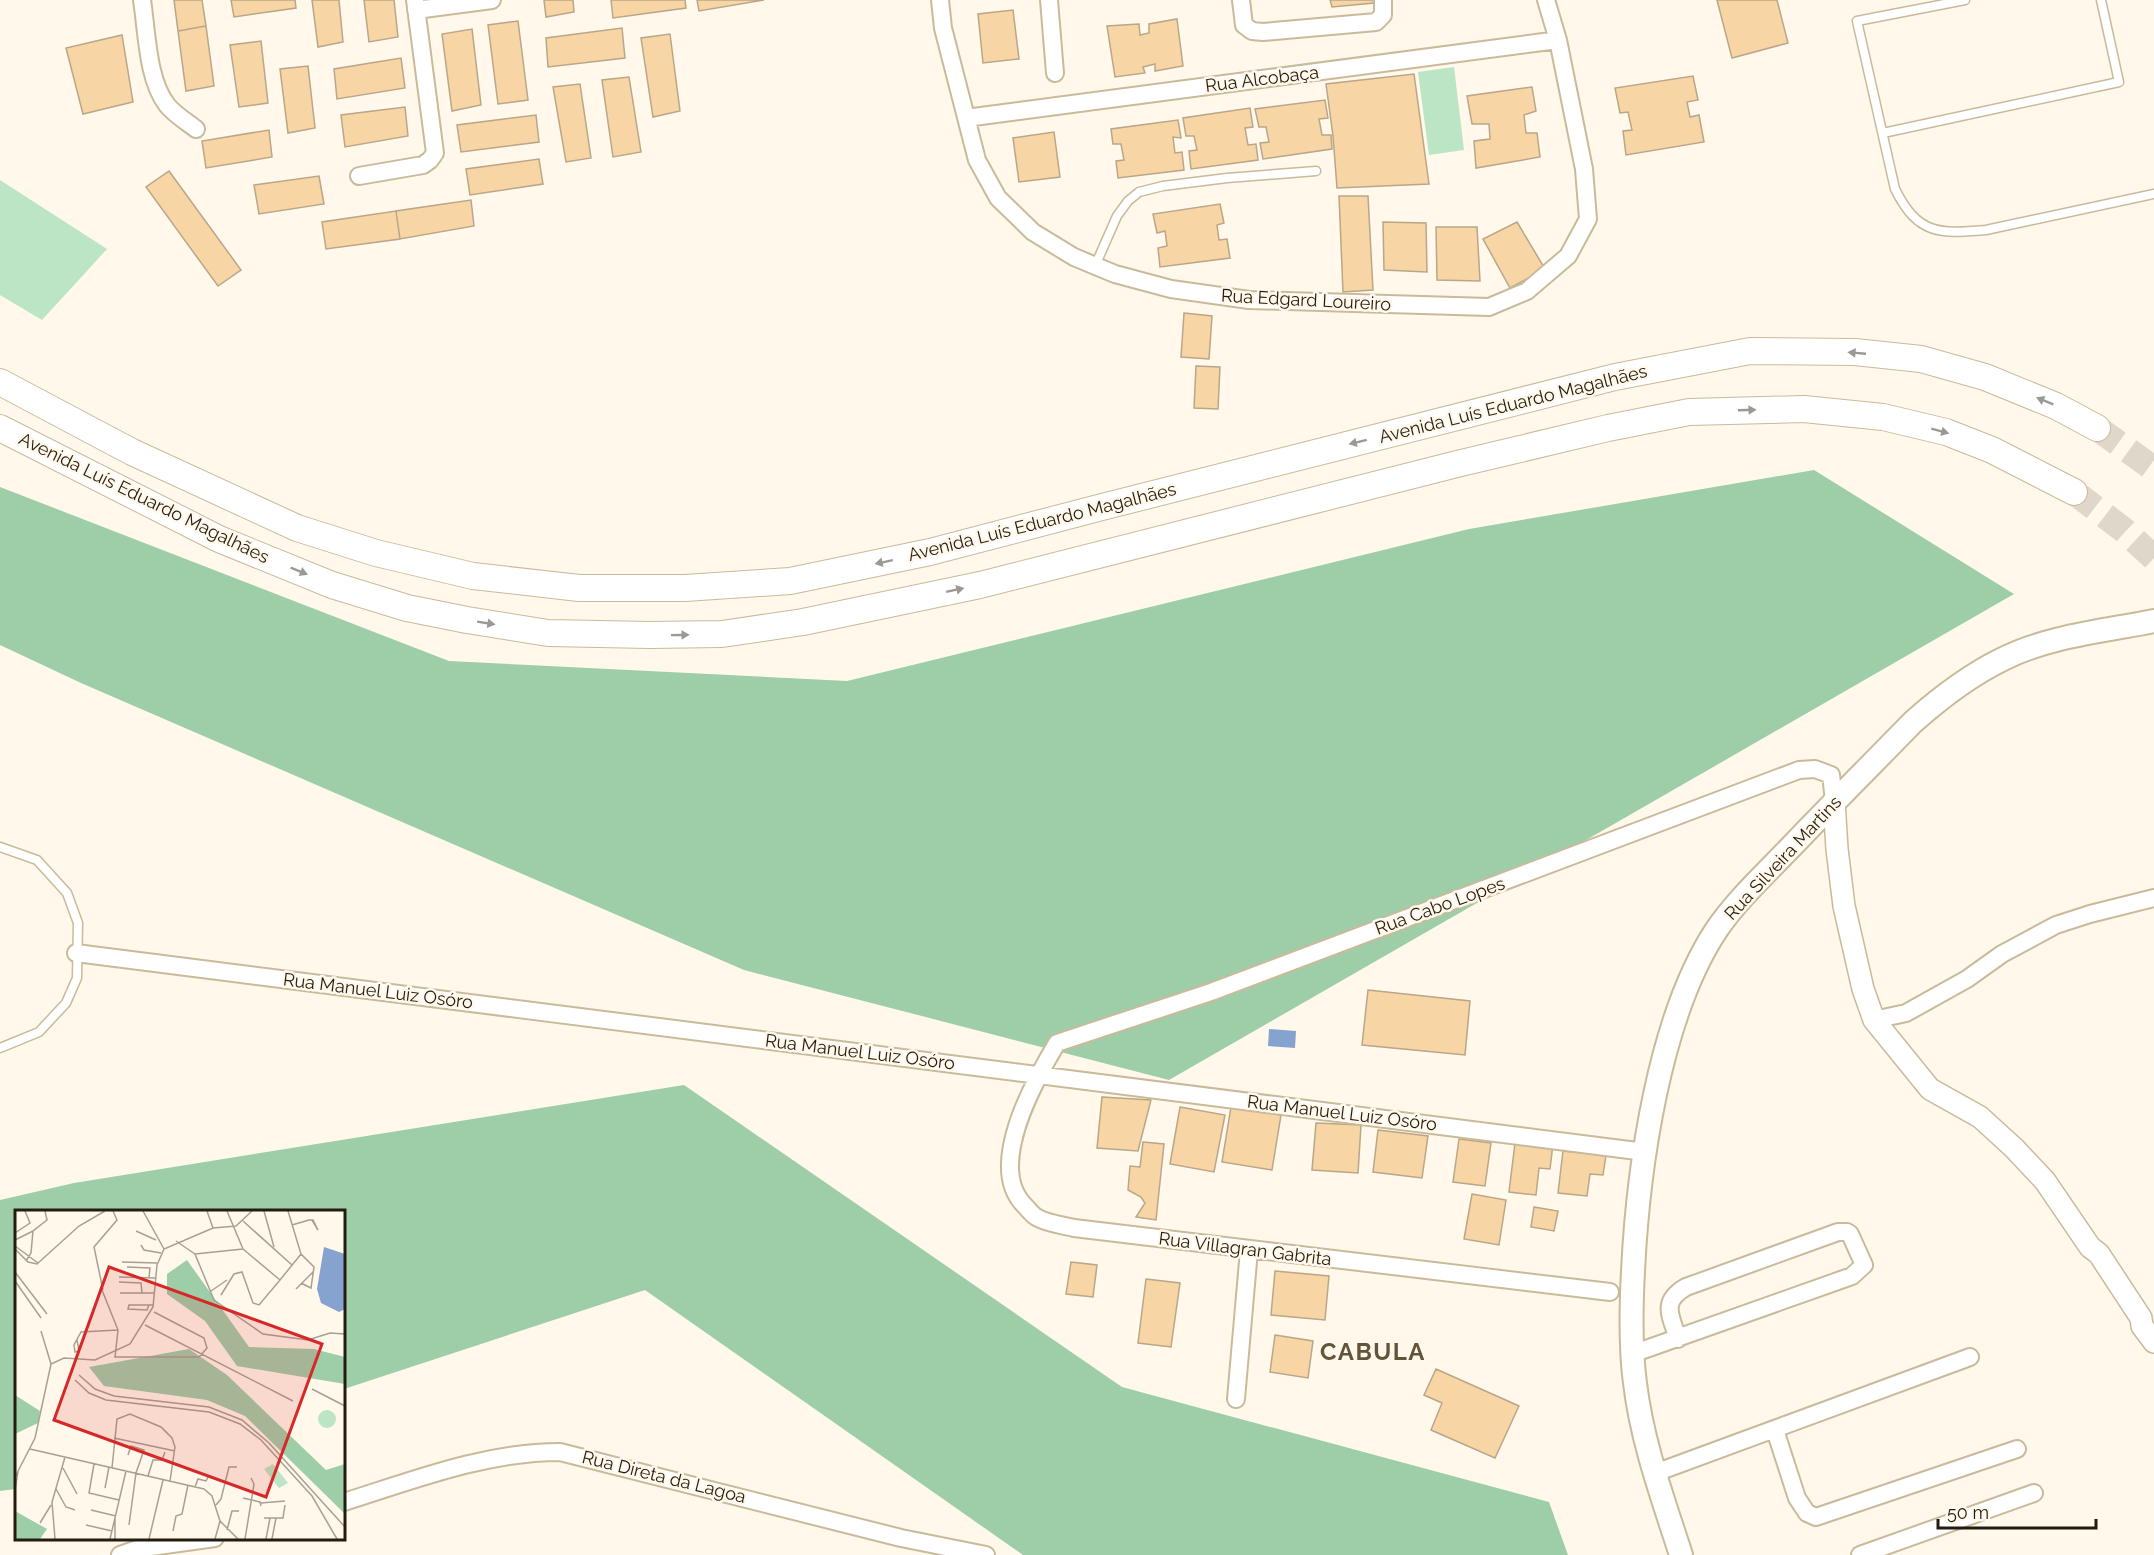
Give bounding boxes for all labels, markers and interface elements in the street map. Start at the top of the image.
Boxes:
street label: Rua Alcobaça [1204,61,1320,96]
street label: Rua Edgard Loureiro [1220,285,1392,314]
one-way arrow [1848,348,1867,358]
street label: Avenida Luís Eduardo Magalhães [1377,360,1649,447]
one-way arrow [2035,396,2053,406]
one-way arrow [1738,405,1757,415]
one-way arrow [1931,427,1949,436]
street label: Avenida Luís Eduardo Magalhães [16,428,273,568]
one-way arrow [1349,438,1367,447]
street label: Avenida Luís Eduardo Magalhães [906,478,1178,565]
one-way arrow [874,558,893,567]
one-way arrow [290,567,308,576]
one-way arrow [946,585,965,594]
one-way arrow [477,619,496,628]
one-way arrow [671,630,690,640]
street label: Rua Silveira Martins [1720,791,1846,924]
street label: Rua Cabo Lopes [1372,872,1508,939]
street label: Rua Manuel Luiz Osóro [282,968,474,1013]
street label: Rua Manuel Luiz Osóro [764,1029,956,1074]
street label: Rua Manuel Luiz Osóro [1246,1090,1438,1135]
inset map [15,1210,345,1540]
street label: Rua Villagran Gabrita [1157,1227,1333,1270]
district label: CABULA [1320,1337,1426,1366]
street label: Rua Direta da Lagoa [580,1446,748,1507]
scale bar [1938,1492,2096,1530]
text: 50 m [1947,1502,1989,1523]

